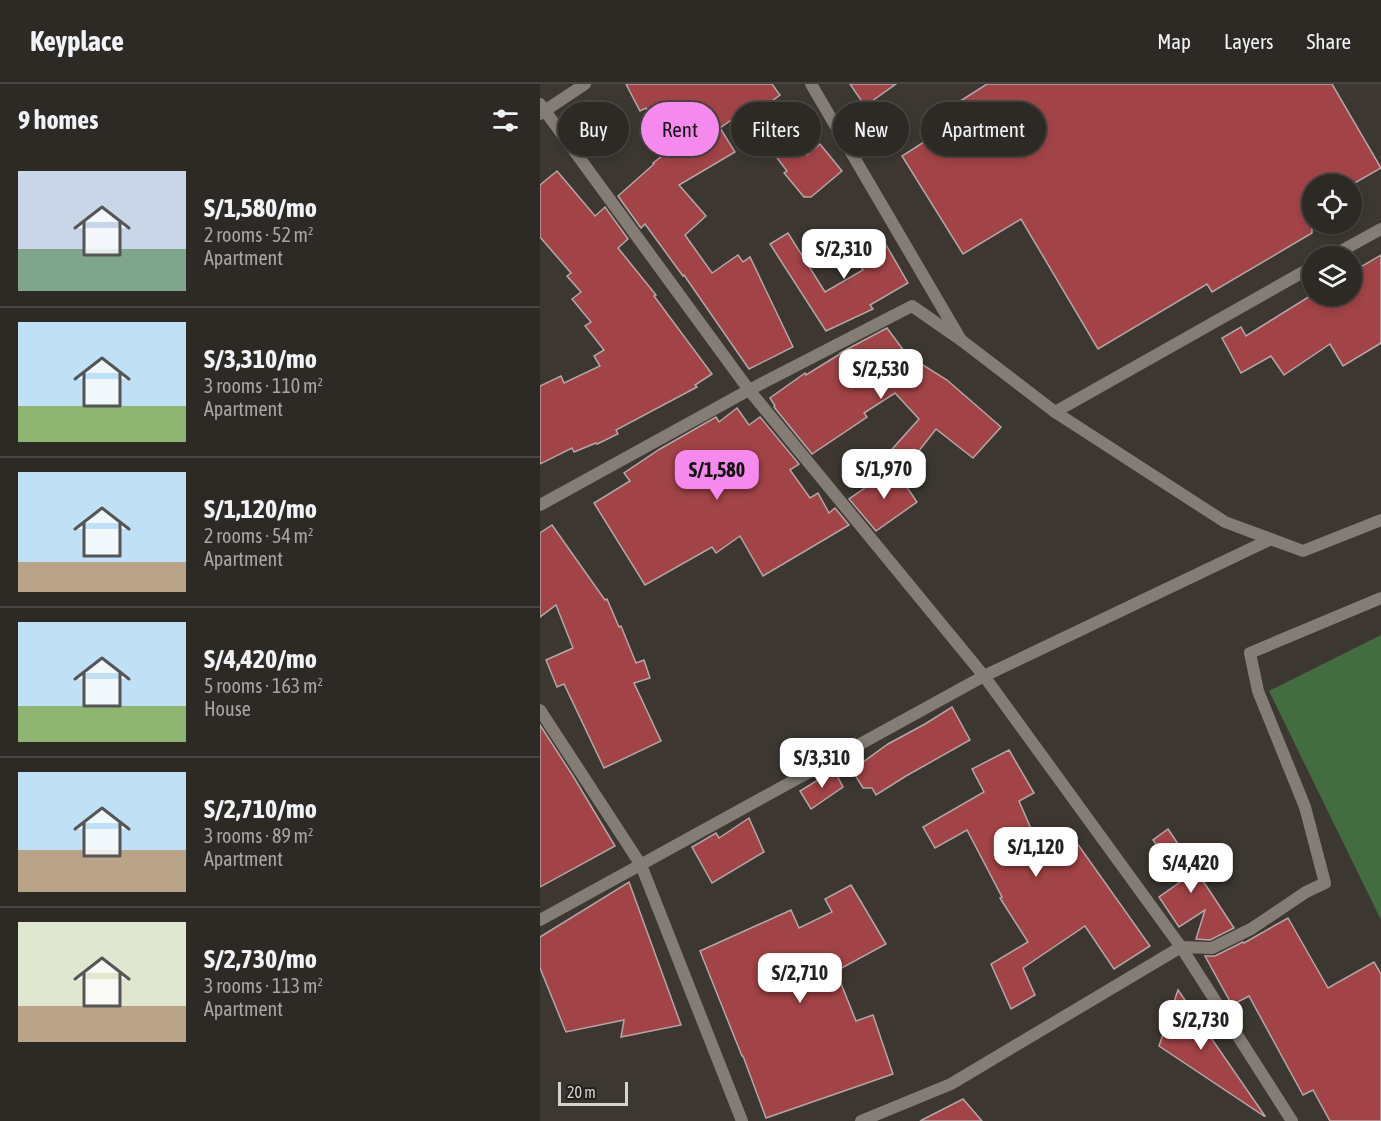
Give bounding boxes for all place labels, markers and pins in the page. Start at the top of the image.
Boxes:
pin: S/2,310 [789,229,899,280]
pin: S/2,530 [826,349,936,400]
pin: S/1,970 [829,449,939,500]
pin: S/1,580 [662,450,772,501]
pin: S/3,310 [767,738,877,789]
pin: S/1,120 [981,827,1091,878]
pin: S/4,420 [1136,843,1246,894]
pin: S/2,710 [745,953,855,1004]
pin: S/2,730 [1146,1000,1256,1051]

